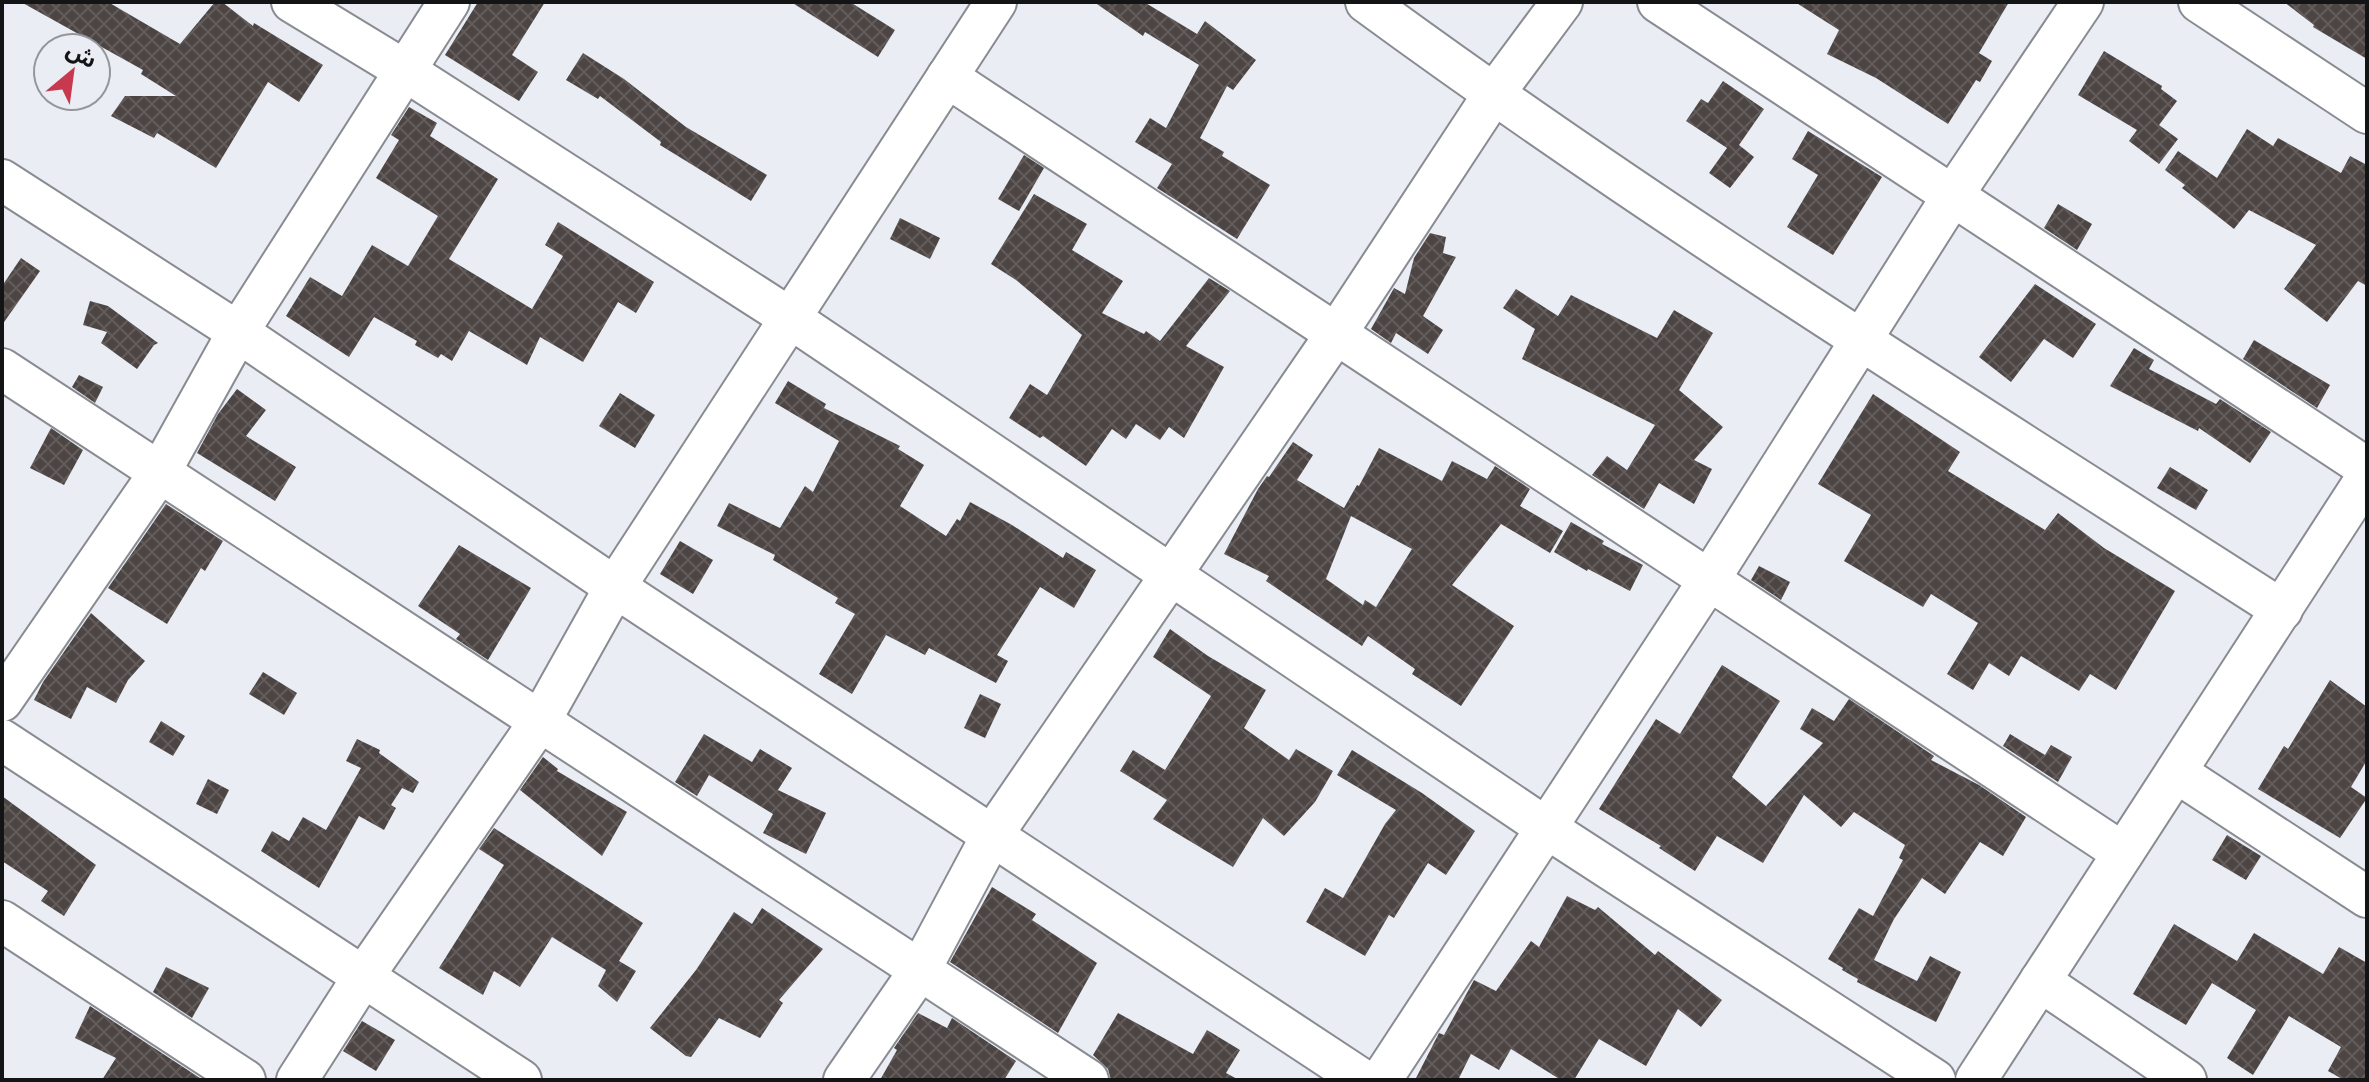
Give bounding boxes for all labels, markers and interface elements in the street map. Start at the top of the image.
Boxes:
north arrow [32,32,112,112]
text: ش [62,33,103,74]

